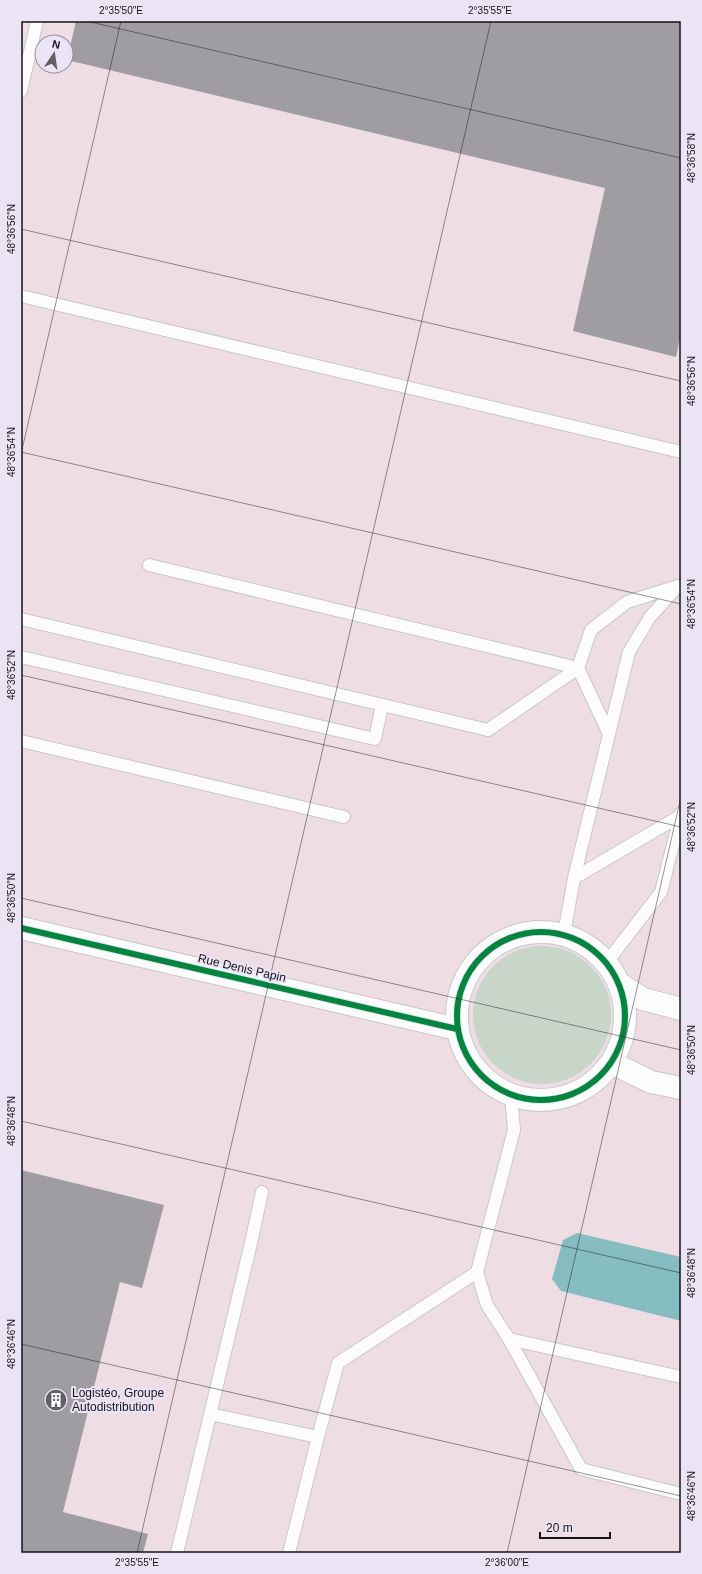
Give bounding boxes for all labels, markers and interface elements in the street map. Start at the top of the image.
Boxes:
text: 2°35'50"E [99,5,143,16]
text: 2°35'55"E [468,5,512,16]
north arrow [34,34,74,74]
text: N [51,38,62,51]
text: 48°36'58"N [686,133,697,183]
text: 48°36'56"N [6,204,17,254]
text: 48°36'56"N [686,356,697,406]
text: 48°36'54"N [6,427,17,477]
text: 48°36'54"N [686,579,697,629]
text: 48°36'52"N [6,650,17,700]
text: 48°36'52"N [686,802,697,852]
text: 48°36'50"N [6,873,17,923]
street label: Rue Denis Papin [197,951,287,985]
text: 48°36'50"N [686,1025,697,1075]
text: 48°36'48"N [6,1096,17,1146]
text: 48°36'48"N [686,1248,697,1298]
text: 48°36'46"N [6,1319,17,1369]
place label: Logistéo, Groupe Autodistribution [72,1386,164,1414]
building icon: Logistéo, Groupe Autodistribution [43,1387,69,1413]
text: 48°36'46"N [686,1471,697,1521]
scale bar [540,1514,610,1540]
text: 20 m [546,1521,573,1535]
text: 2°35'55"E [115,1557,159,1568]
text: 2°36'00"E [485,1557,529,1568]

